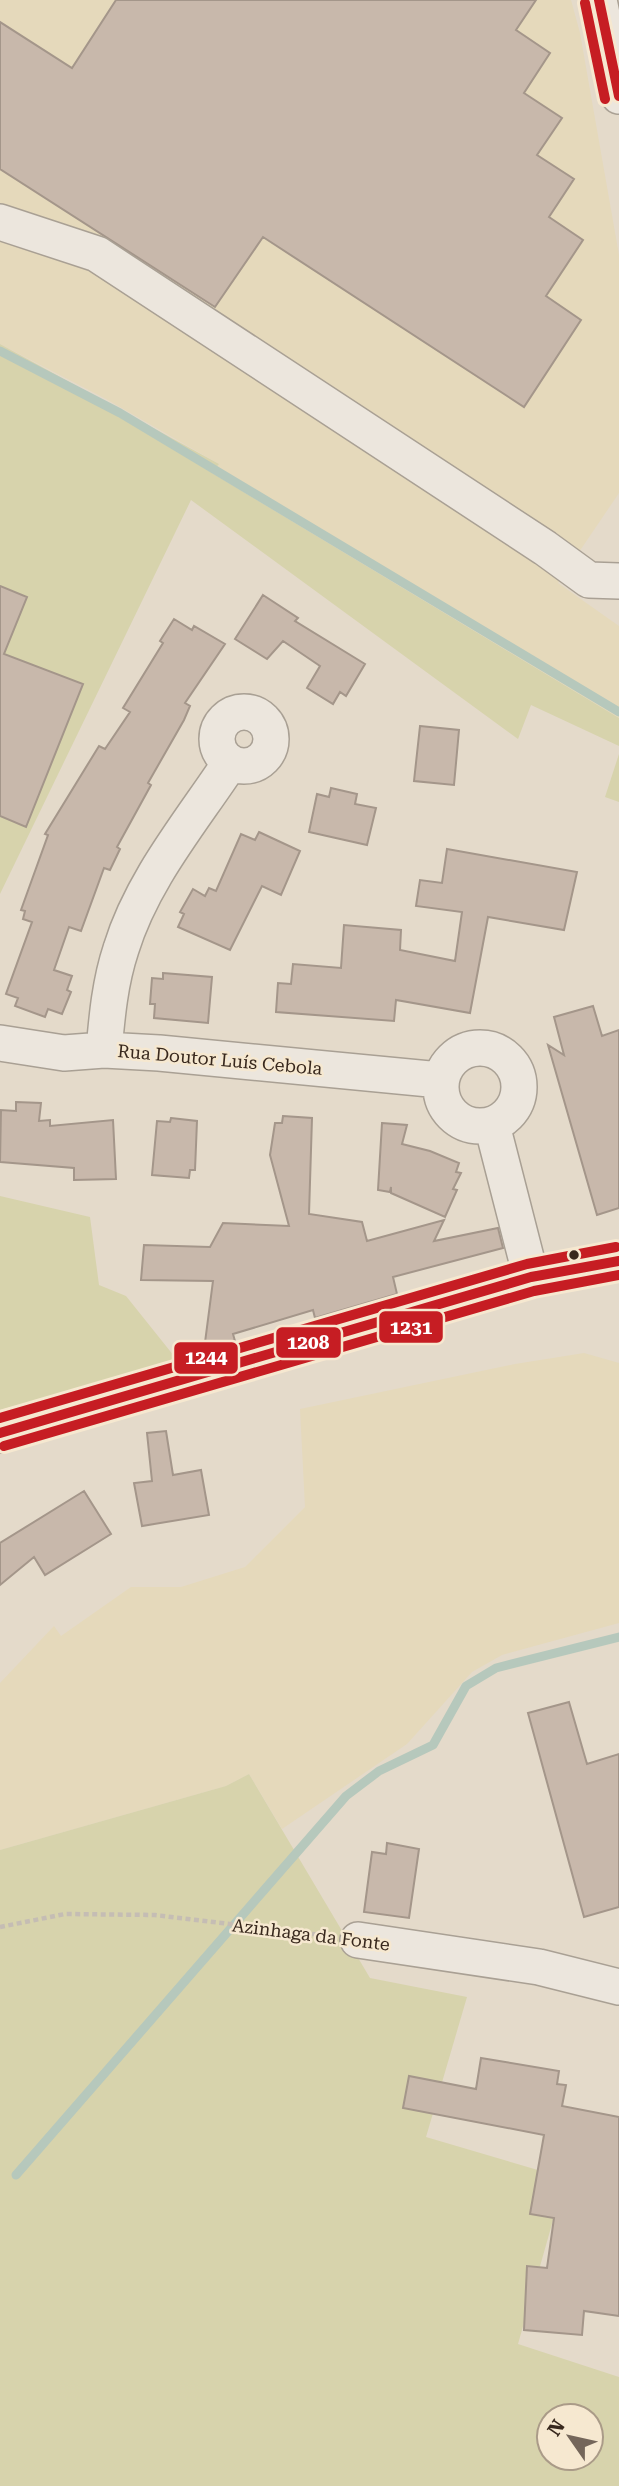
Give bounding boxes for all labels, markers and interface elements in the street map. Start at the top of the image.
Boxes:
street label: Rua Doutor Luís Cebola [117,1040,324,1079]
unlabelled marker [567,1248,581,1262]
line badge: 1231 [378,1310,444,1344]
text: 1231 [390,1316,433,1339]
line badge: 1208 [275,1326,342,1359]
text: 1208 [287,1331,330,1354]
line badge: 1244 [173,1341,239,1375]
text: 1244 [185,1346,228,1369]
street label: Azinhaga da Fonte [231,1914,391,1955]
north arrow [535,2402,605,2472]
text: N [543,2415,570,2440]

